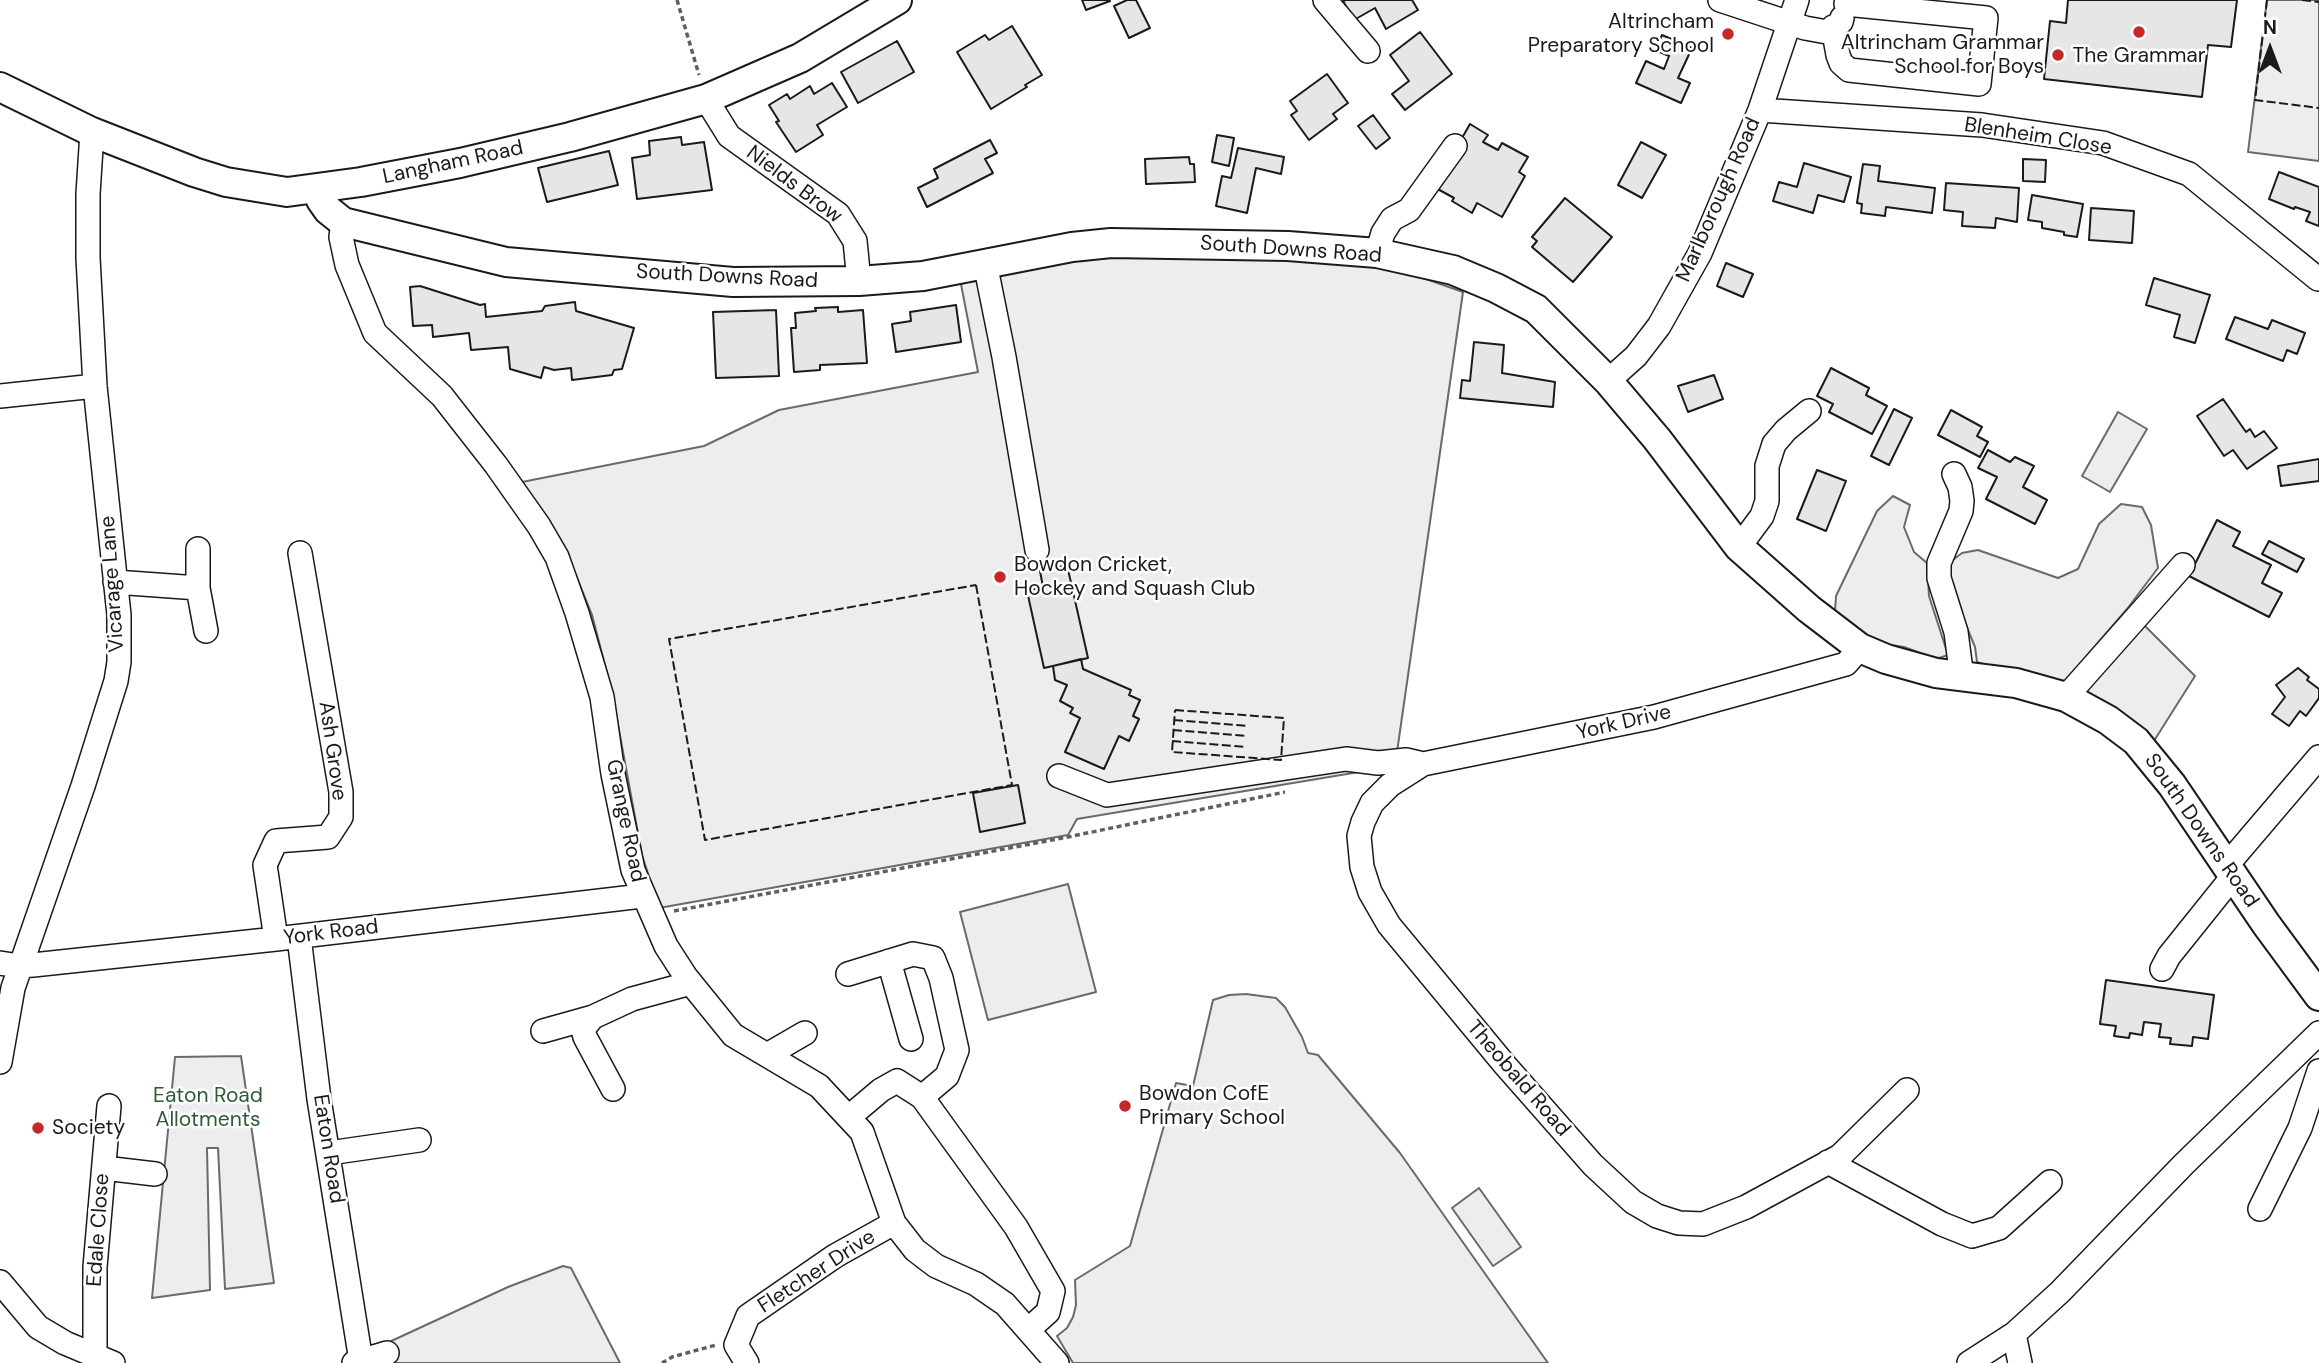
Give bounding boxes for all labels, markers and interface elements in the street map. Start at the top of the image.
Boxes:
place label: Altrincham Preparatory School [1528,9,1714,59]
north arrow [2235,14,2305,84]
text: N [2263,15,2277,40]
marker: The Grammar [2131,24,2147,40]
marker: Altrincham Preparatory School [1720,26,1736,42]
place label: Altrincham Grammar School for Boys [1841,30,2044,80]
place label: The Grammar [2072,43,2206,69]
marker: Altrincham Grammar School for Boys [2050,47,2066,63]
street label: Blenheim Close [1962,113,2114,161]
street label: Marlborough Road [1671,114,1767,286]
street label: Langham Road [380,136,526,190]
street label: Nields Brow [741,141,847,229]
street label: South Downs Road [1199,231,1383,269]
street label: South Downs Road [635,260,819,294]
street label: Vicarage Lane [96,515,130,653]
place label: Bowdon Cricket, Hockey and Squash Club [1014,552,1256,602]
marker: Bowdon Cricket, Hockey and Squash Club [992,569,1008,585]
street label: Ash Grove [313,700,351,802]
street label: York Drive [1574,700,1674,746]
street label: South Downs Road [2138,749,2264,913]
street label: Grange Road [600,757,650,885]
street label: York Road [282,915,380,951]
street label: Theobald Road [1461,1016,1575,1142]
place label: Bowdon CofE Primary School [1139,1081,1285,1131]
park label: Eaton Road Allotments [153,1083,263,1133]
street label: Eaton Road [307,1093,349,1205]
marker: Bowdon CofE Primary School [1117,1098,1133,1114]
place label: Society [52,1115,125,1141]
marker: Society [30,1120,46,1136]
street label: Edale Close [82,1173,116,1287]
street label: Fletcher Drive [754,1225,880,1319]

